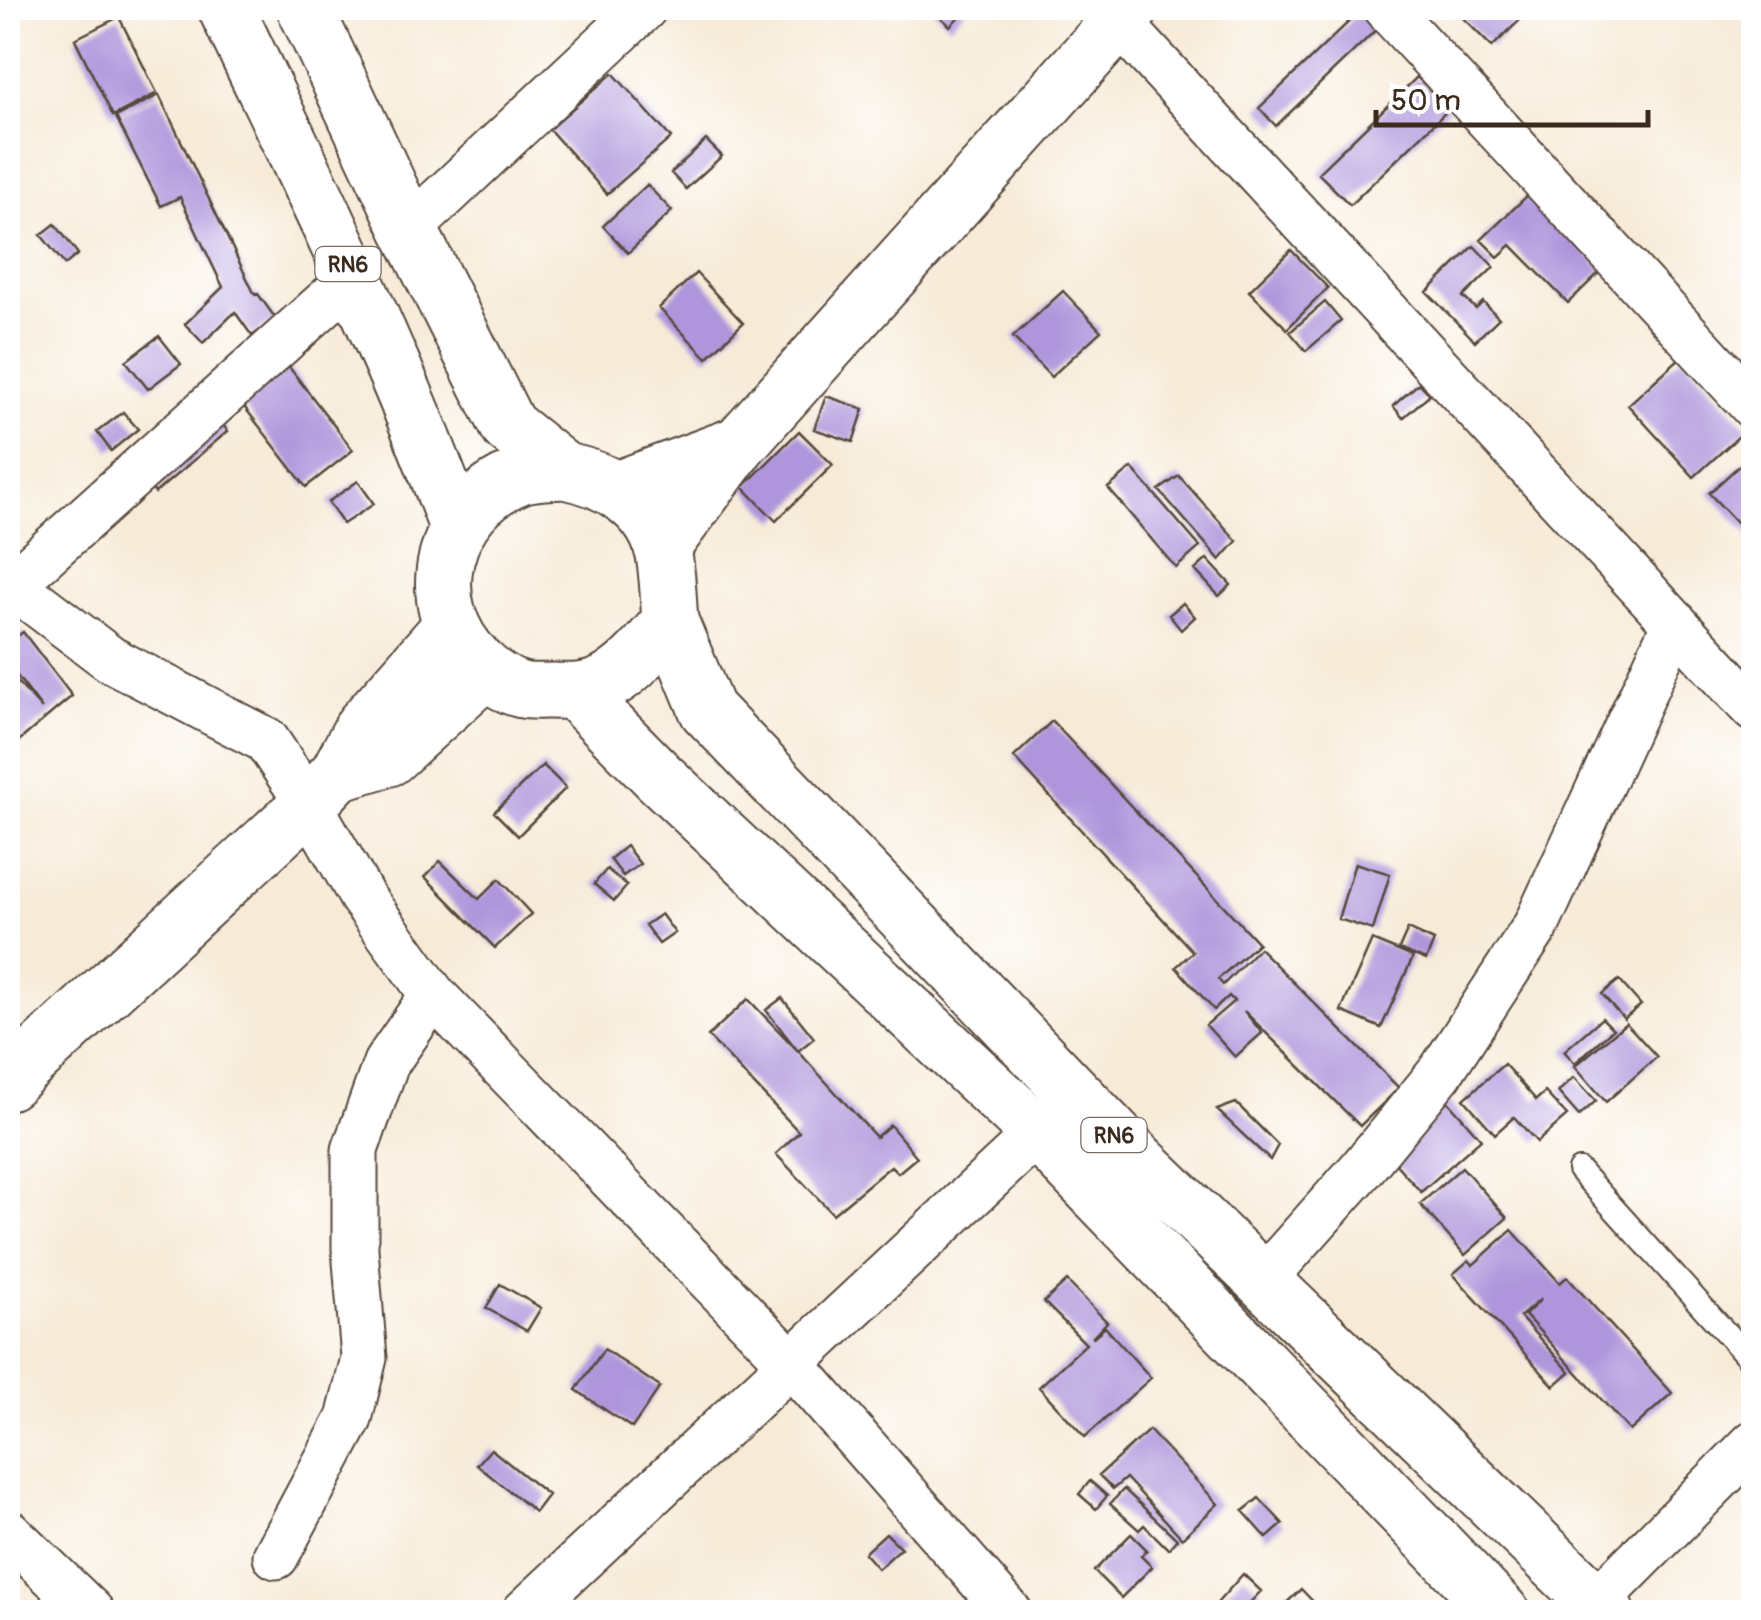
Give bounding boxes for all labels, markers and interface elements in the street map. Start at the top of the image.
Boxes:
scale bar [1376,65,1648,127]
text: 50 m [1391,82,1461,119]
road number: RN6 [316,247,380,281]
road number: RN6 [1082,1118,1146,1152]

